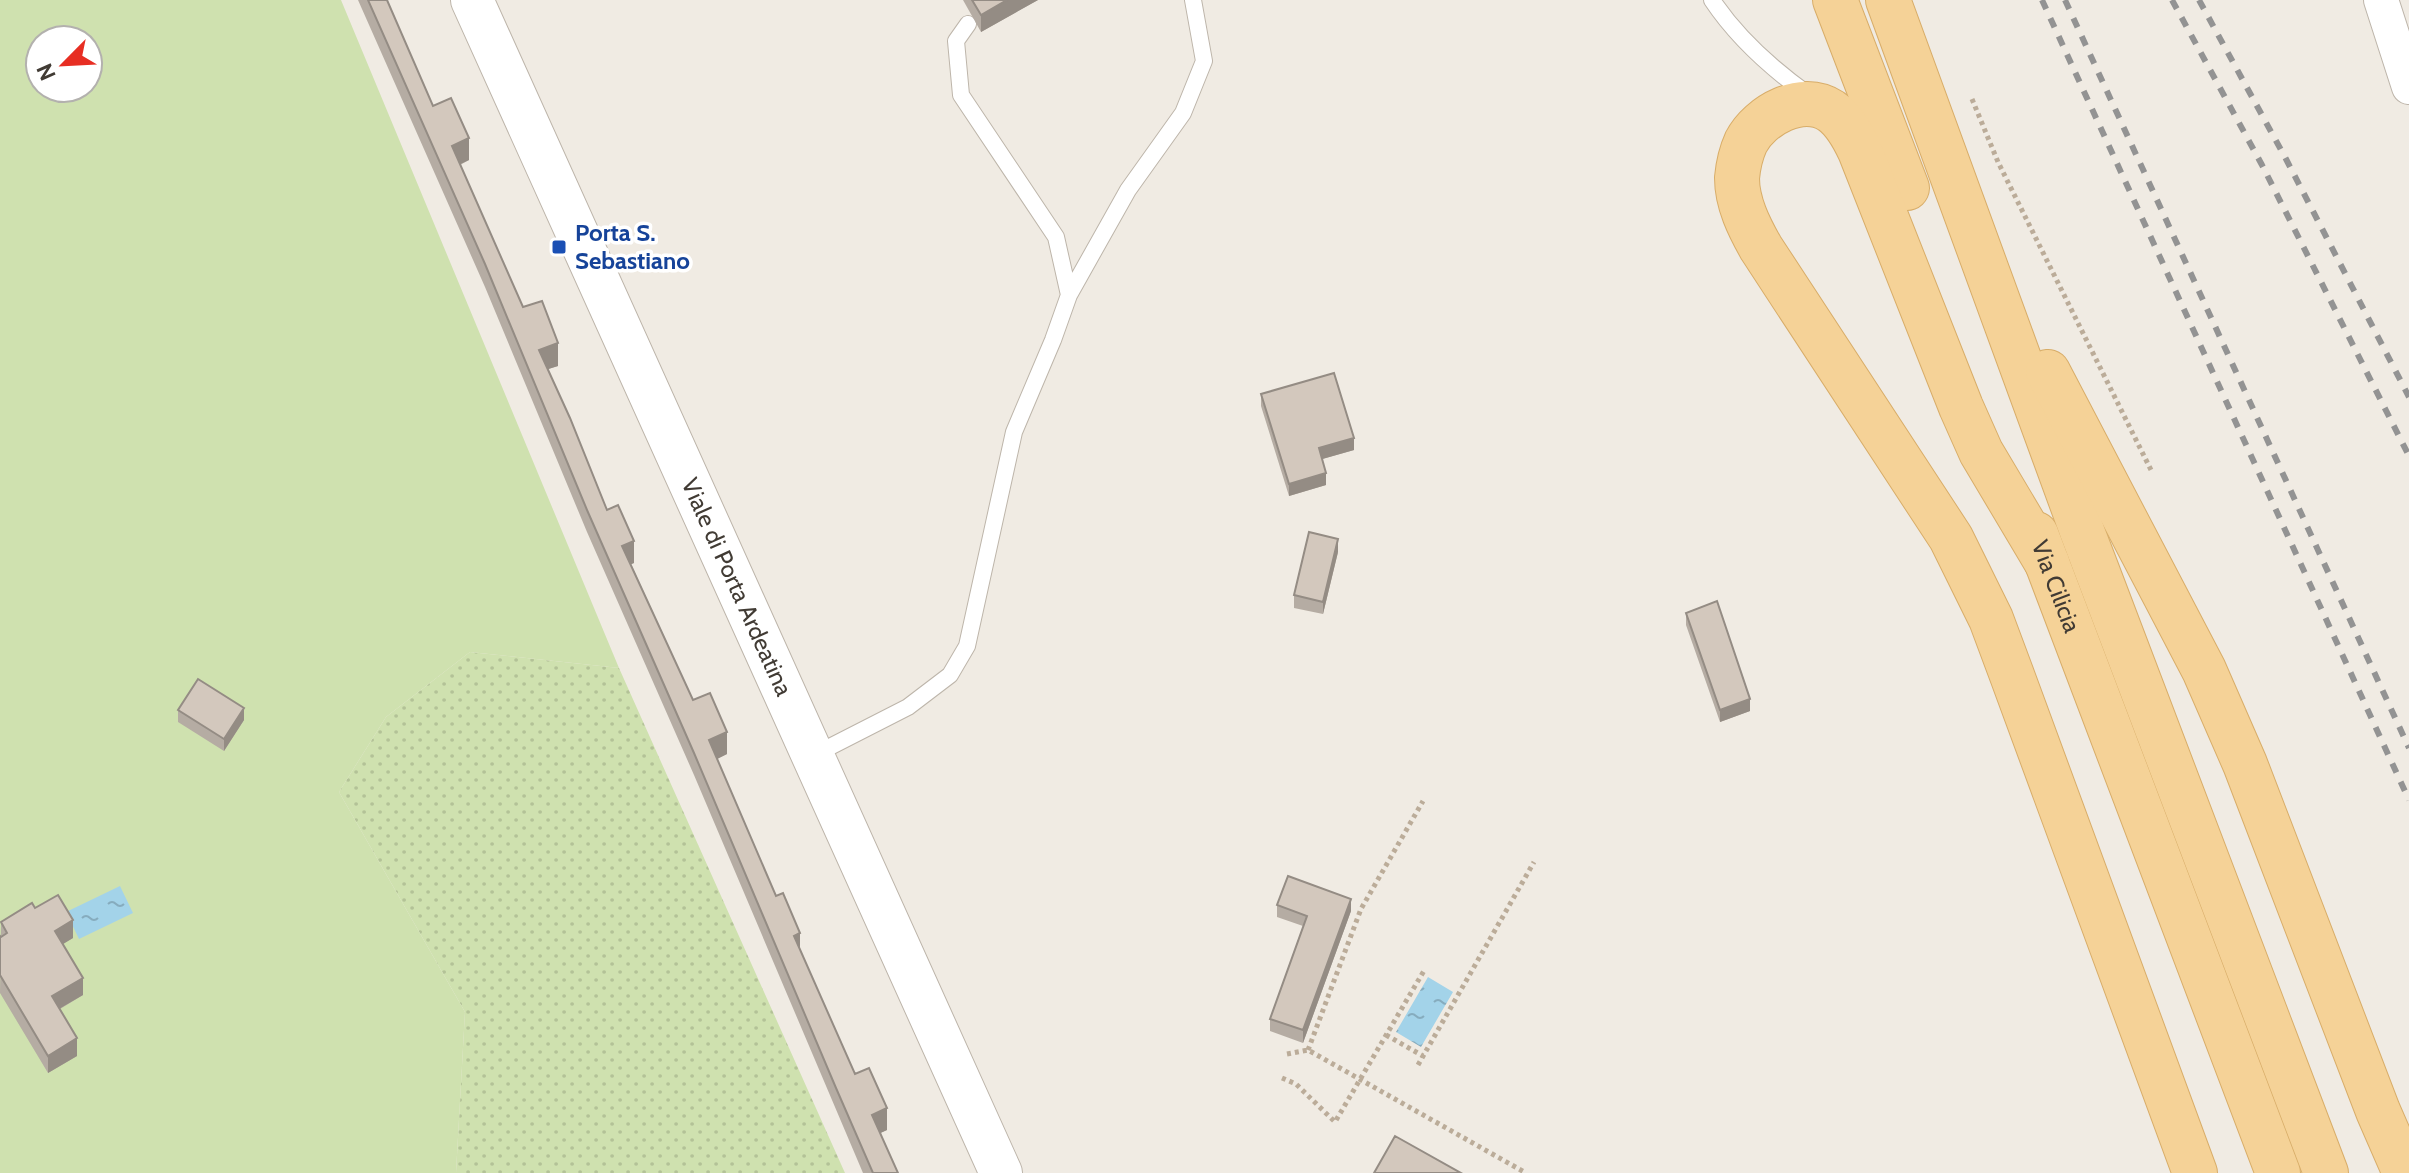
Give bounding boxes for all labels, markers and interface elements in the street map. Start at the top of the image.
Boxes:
north arrow [24,24,104,104]
text: N [31,59,62,85]
place label: Porta S. Sebastiano [575,218,690,275]
marker: Porta S. Sebastiano [550,238,568,256]
street label: Viale di Porta Ardeatina [676,473,799,701]
street label: Via Cilicia [2026,536,2087,637]

